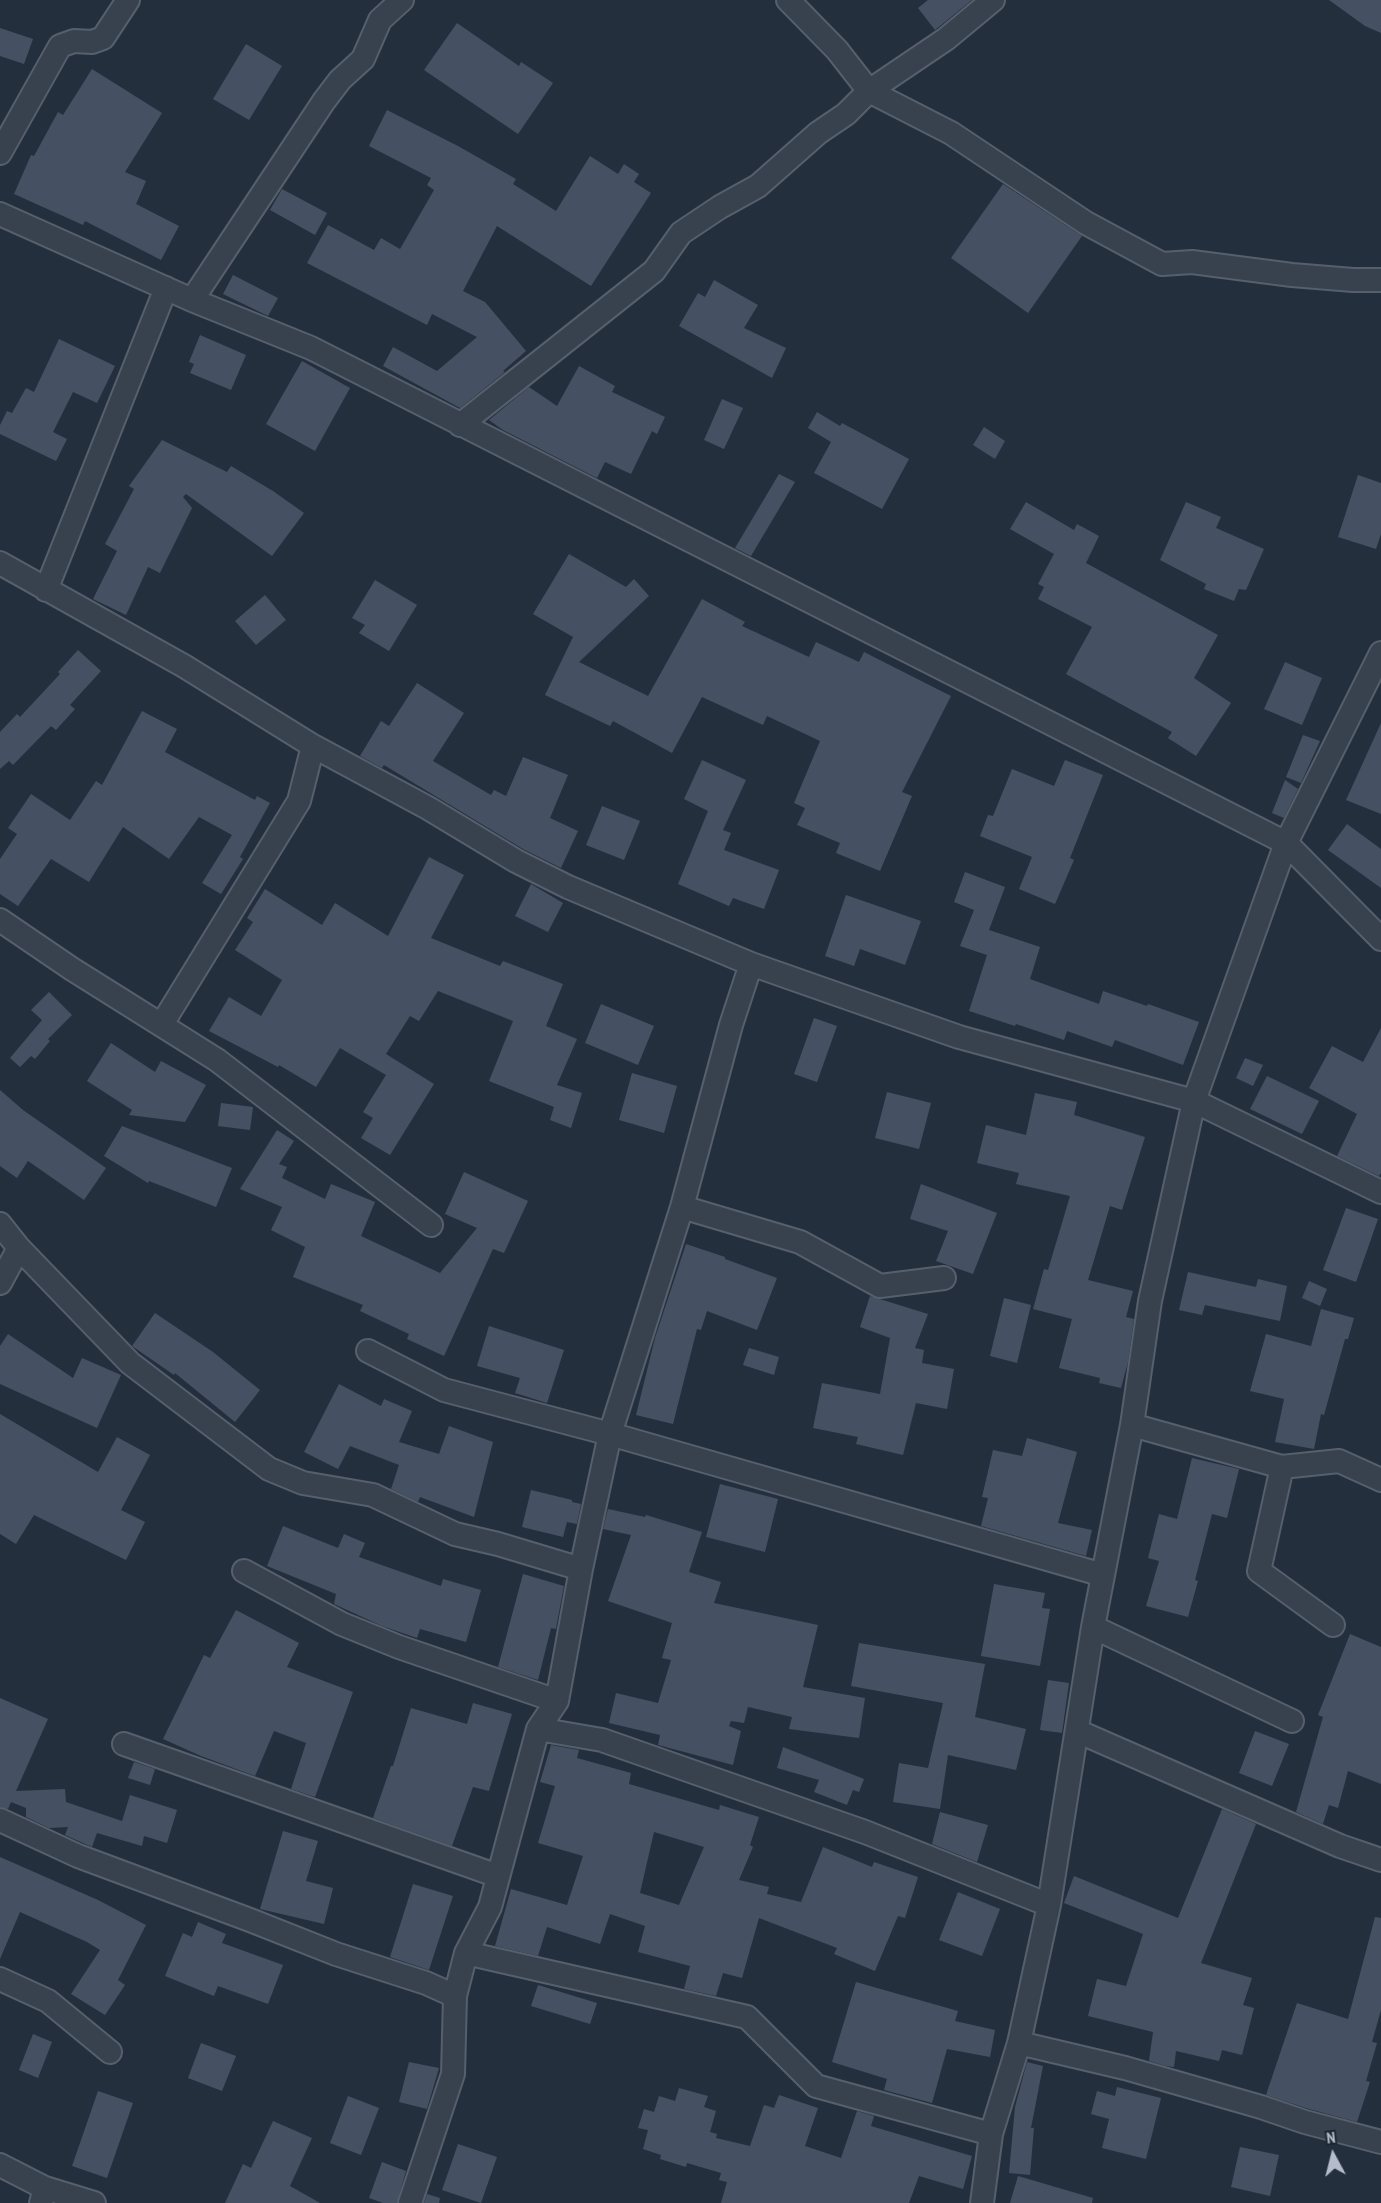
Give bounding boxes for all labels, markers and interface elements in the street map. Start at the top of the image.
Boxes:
north arrow [1303,2125,1363,2185]
text: N [1325,2127,1336,2148]

